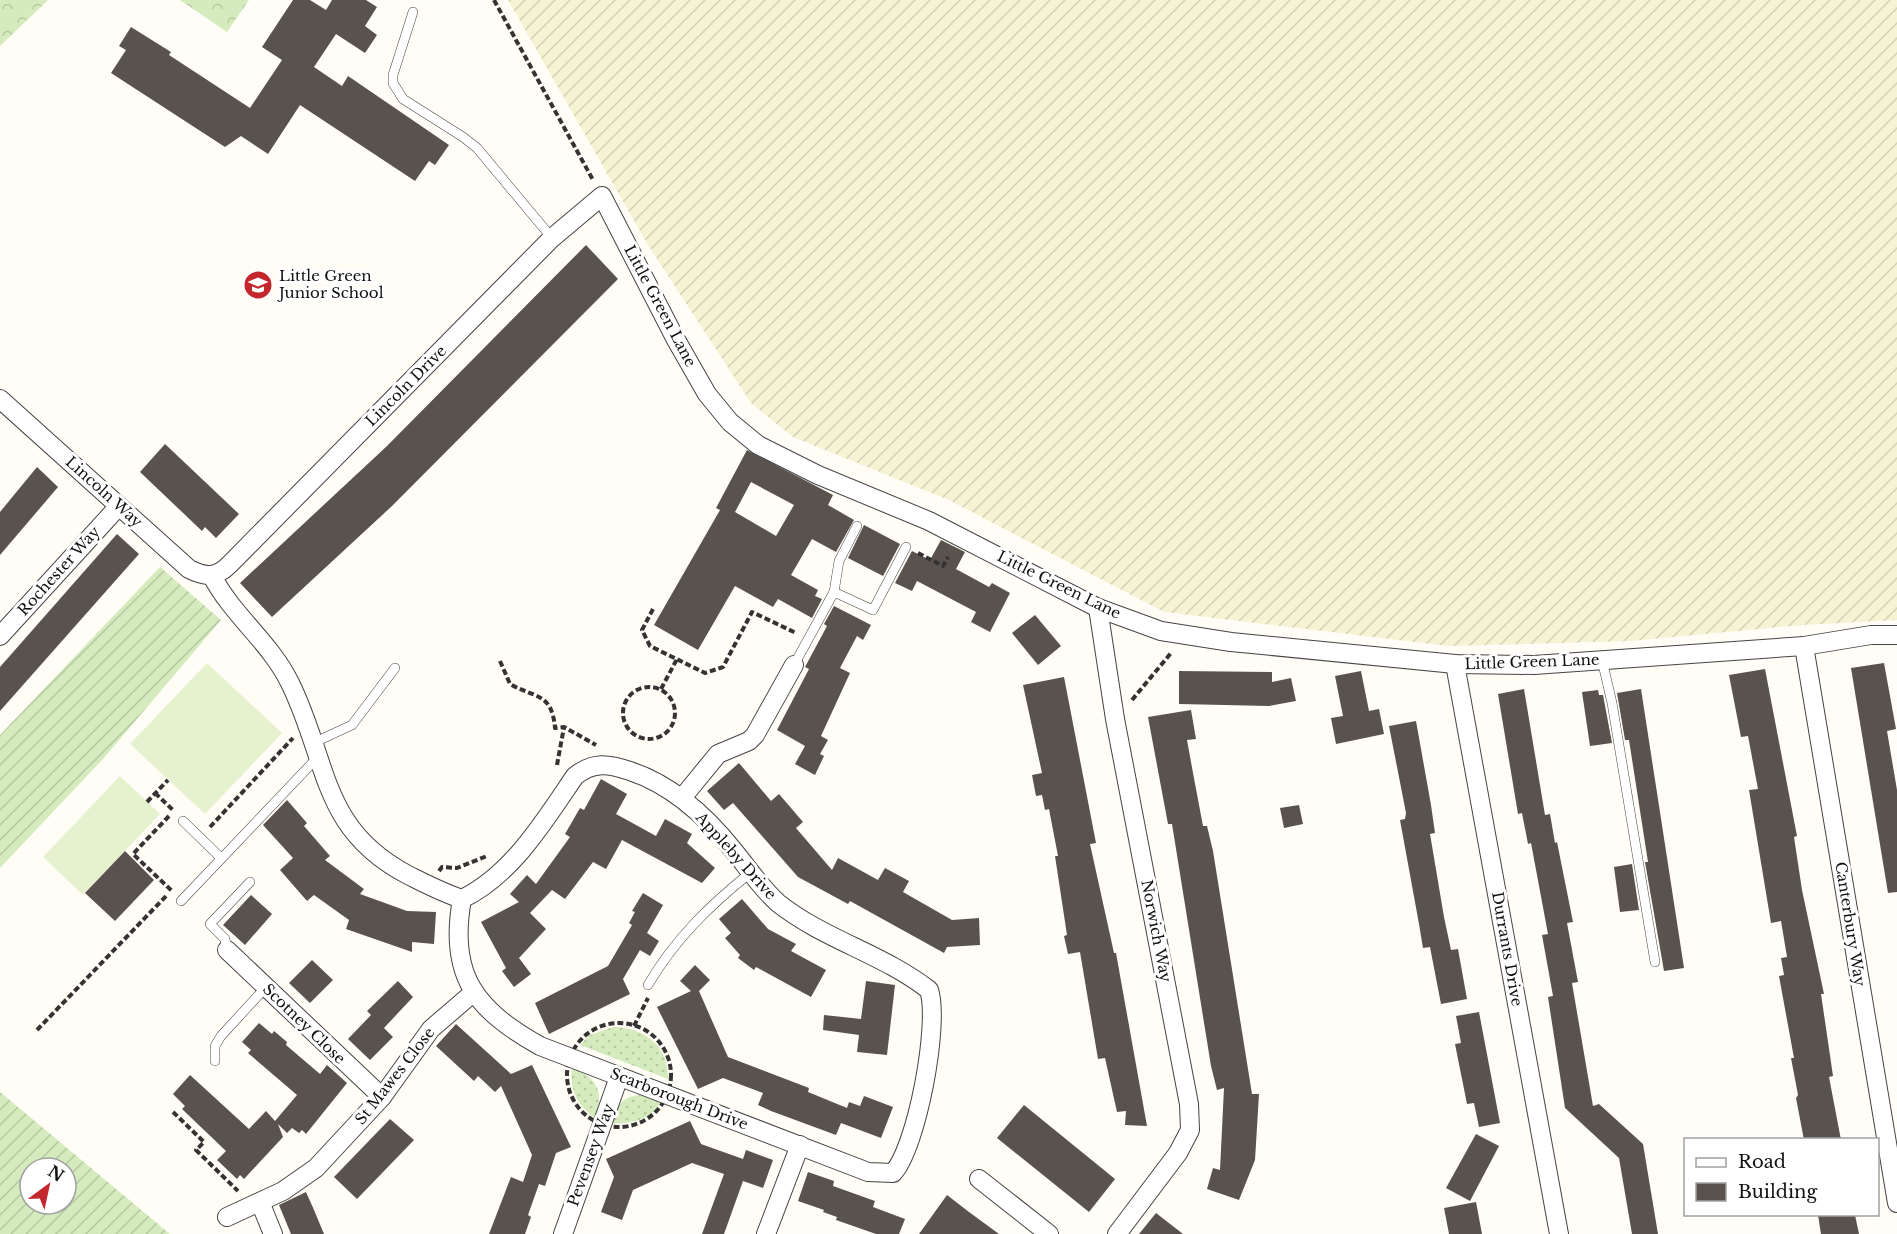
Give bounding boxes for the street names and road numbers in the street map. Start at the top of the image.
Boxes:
street label: Little Green Lane [620,242,701,370]
street label: Lincoln Drive [361,341,450,430]
street label: Lincoln Way [62,452,147,531]
street label: Rochester Way [13,522,104,619]
street label: Little Green Lane [994,546,1124,623]
street label: Little Green Lane [1464,650,1600,673]
street label: Appleby Drive [691,807,781,903]
street label: Canterbury Way [1831,860,1870,988]
street label: Norwich Way [1137,878,1176,984]
street label: Durrants Drive [1488,890,1527,1008]
street label: Scotney Close [259,979,350,1068]
street label: St Mawes Close [351,1023,439,1128]
street label: Scarborough Drive [608,1063,751,1134]
street label: Pevensey Way [563,1100,618,1209]

